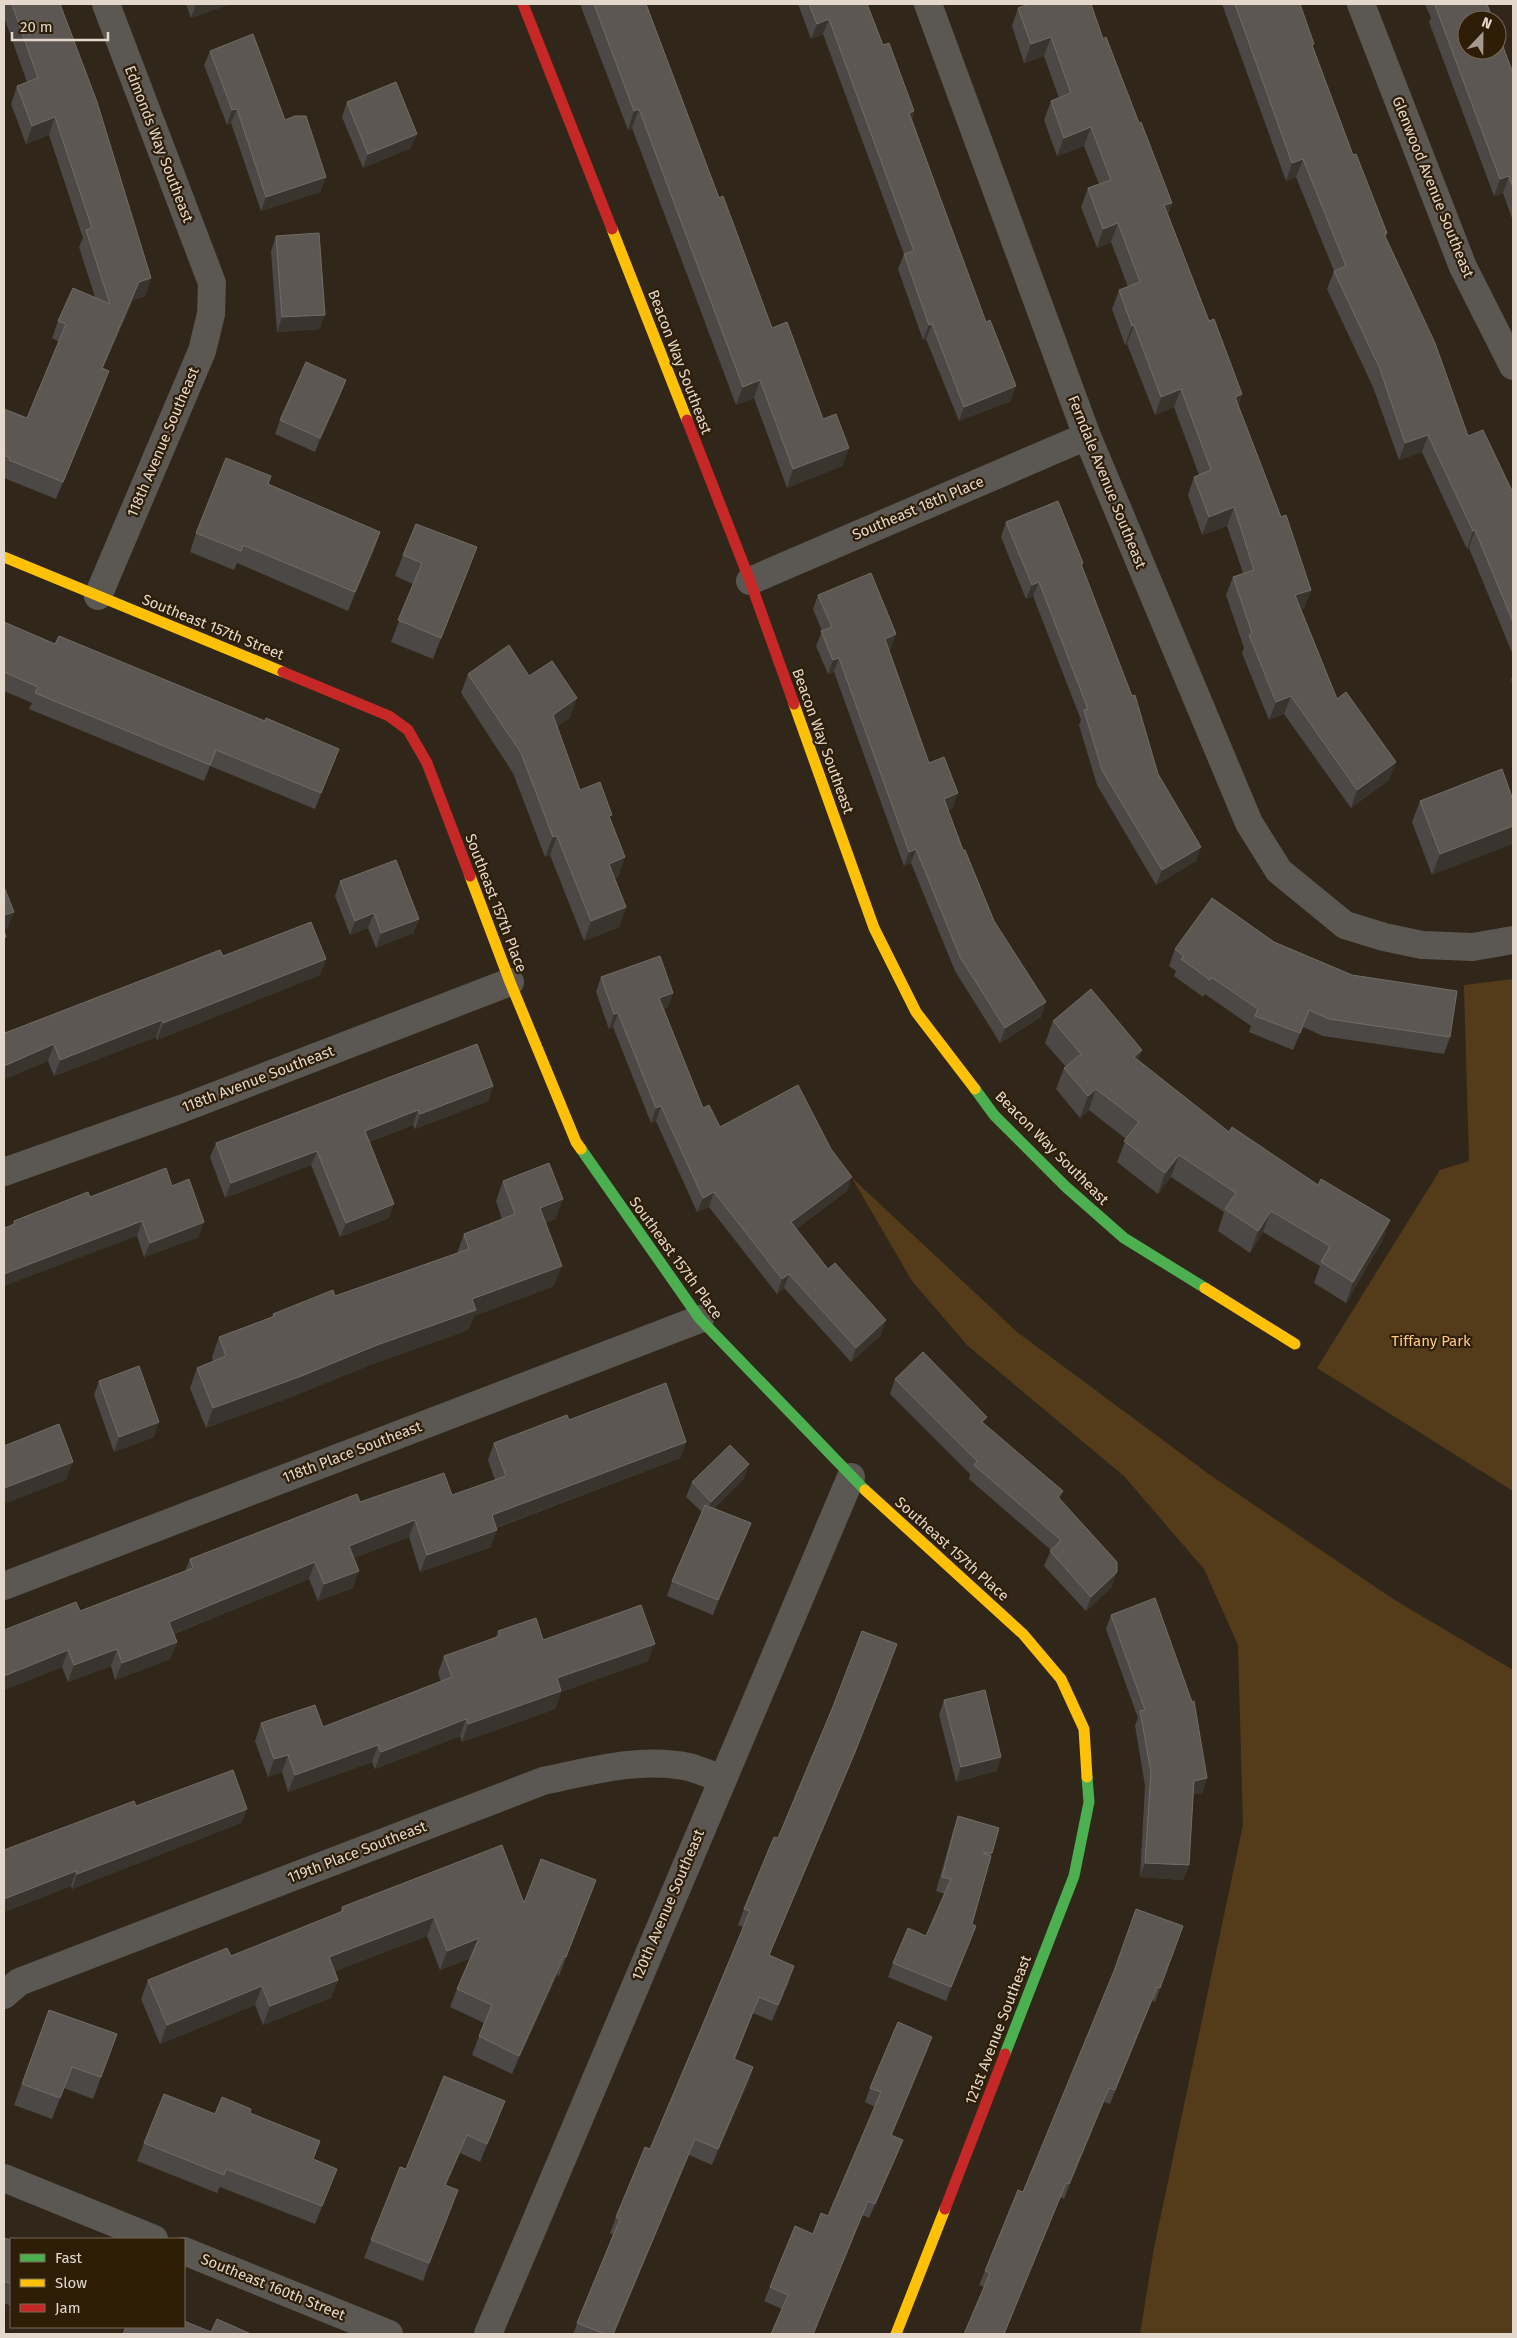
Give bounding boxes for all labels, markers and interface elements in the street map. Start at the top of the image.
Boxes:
scale bar [12,10,109,42]
north arrow [1457,10,1507,60]
text: N [1479,14,1494,33]
text: 20 m [20,18,53,36]
street label: Edmonds Way Southeast [121,63,197,226]
street label: Glenwood Avenue Southeast [1388,94,1478,281]
street label: Beacon Way Southeast [644,287,716,437]
street label: 118th Avenue Southeast [123,364,203,520]
street label: Ferndale Avenue Southeast [1064,393,1150,572]
street label: Southeast 18th Place [849,472,987,544]
street label: Southeast 157th Street [139,590,287,664]
street label: Beacon Way Southeast [788,666,858,817]
street label: Southeast 157th Place [461,831,531,975]
street label: 118th Avenue Southeast [179,1041,337,1116]
street label: Beacon Way Southeast [991,1087,1113,1209]
street label: Southeast 157th Place [626,1193,726,1323]
park label: Tiffany Park [1391,1332,1471,1350]
street label: 118th Place Southeast [280,1417,425,1487]
street label: Southeast 157th Place [891,1493,1013,1605]
street label: 119th Place Southeast [285,1817,429,1887]
street label: 120th Avenue Southeast [628,1826,708,1983]
street label: 121st Avenue Southeast [961,1952,1035,2107]
legend [10,2238,185,2328]
text: Fast [55,2249,82,2267]
street label: Southeast 160th Street [198,2250,348,2324]
text: Slow [55,2274,87,2292]
text: Jam [55,2299,81,2317]

